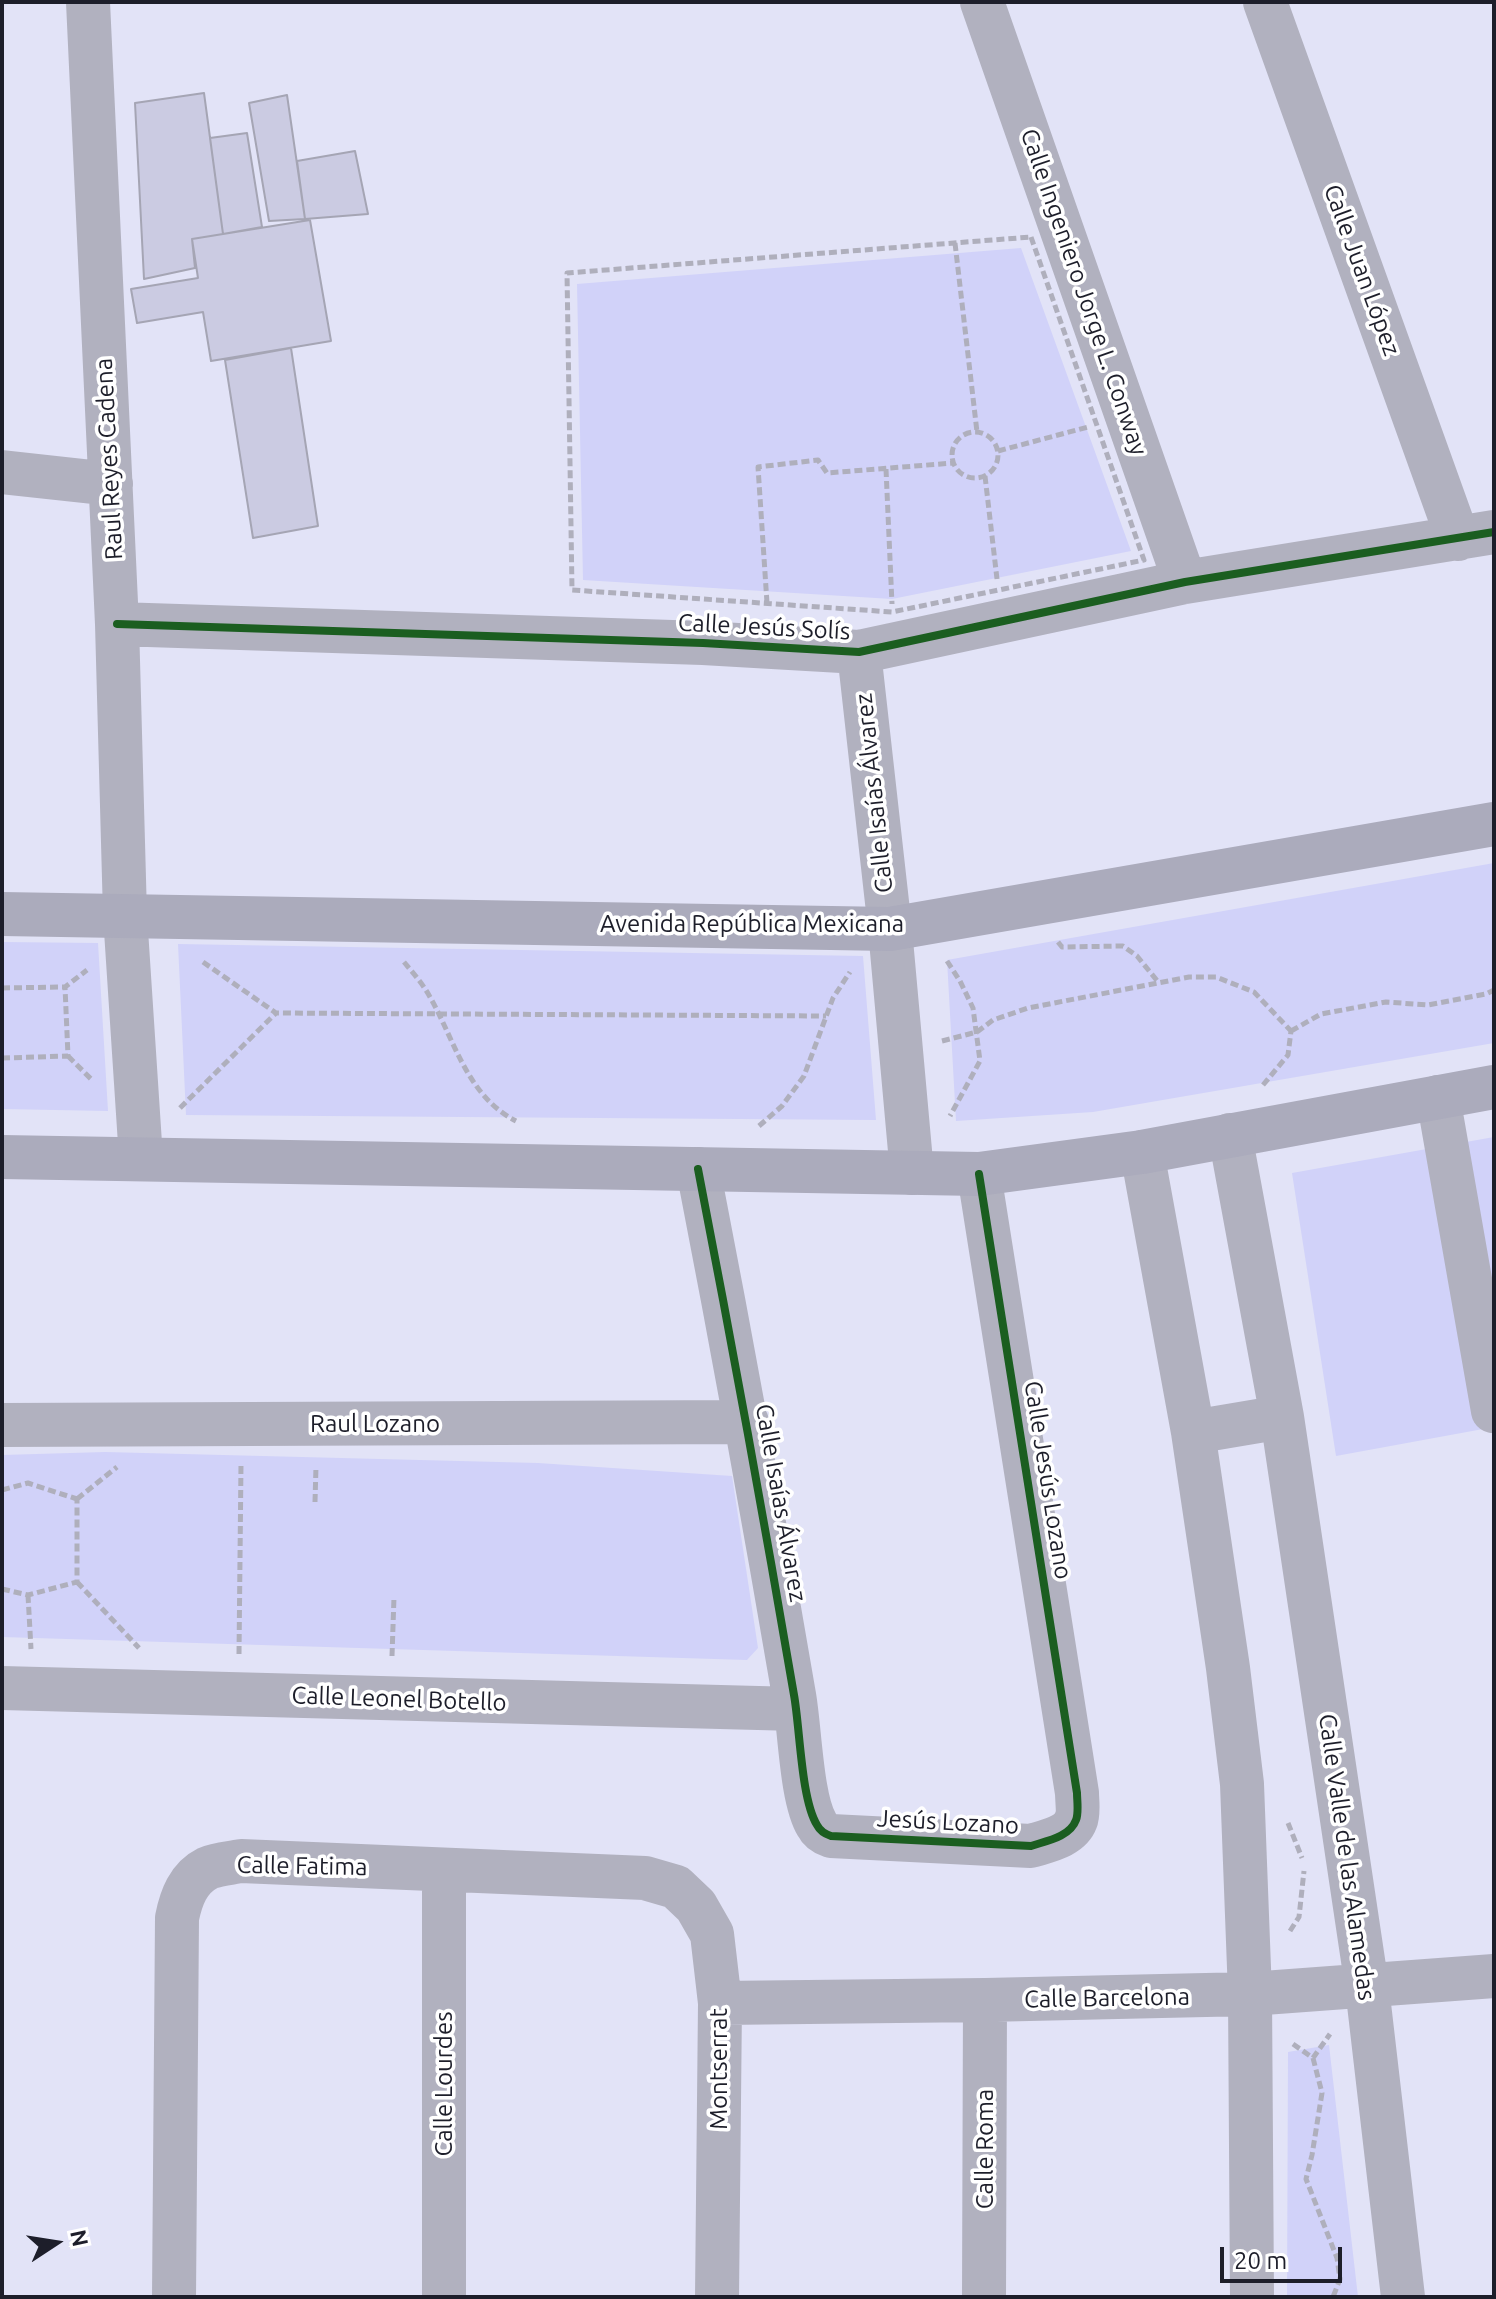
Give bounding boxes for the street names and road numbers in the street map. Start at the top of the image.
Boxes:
street label: Calle Ingeniero Jorge L. Conway [1015,125,1153,459]
street label: Calle Juan López [1318,180,1406,360]
street label: Raul Reyes Cadena [89,357,129,561]
street label: Calle Jesús Solís [677,608,851,646]
street label: Calle Isaías Álvarez [849,692,899,894]
street label: Avenida República Mexicana [600,910,904,938]
street label: Calle Jesús Lozano [1018,1379,1078,1581]
street label: Calle Isaías Álvarez [749,1402,813,1604]
street label: Raul Lozano [310,1410,440,1438]
street label: Calle Leonel Botello [291,1681,507,1717]
street label: Calle Valle de las Alamedas [1313,1712,1381,2002]
street label: Jesús Lozano [876,1804,1020,1840]
street label: Calle Fatima [236,1850,368,1882]
street label: Calle Barcelona [1024,1982,1190,2014]
street label: Montserrat [705,2008,733,2130]
street label: Calle Lourdes [430,2011,458,2157]
street label: Calle Roma [971,2089,999,2209]

